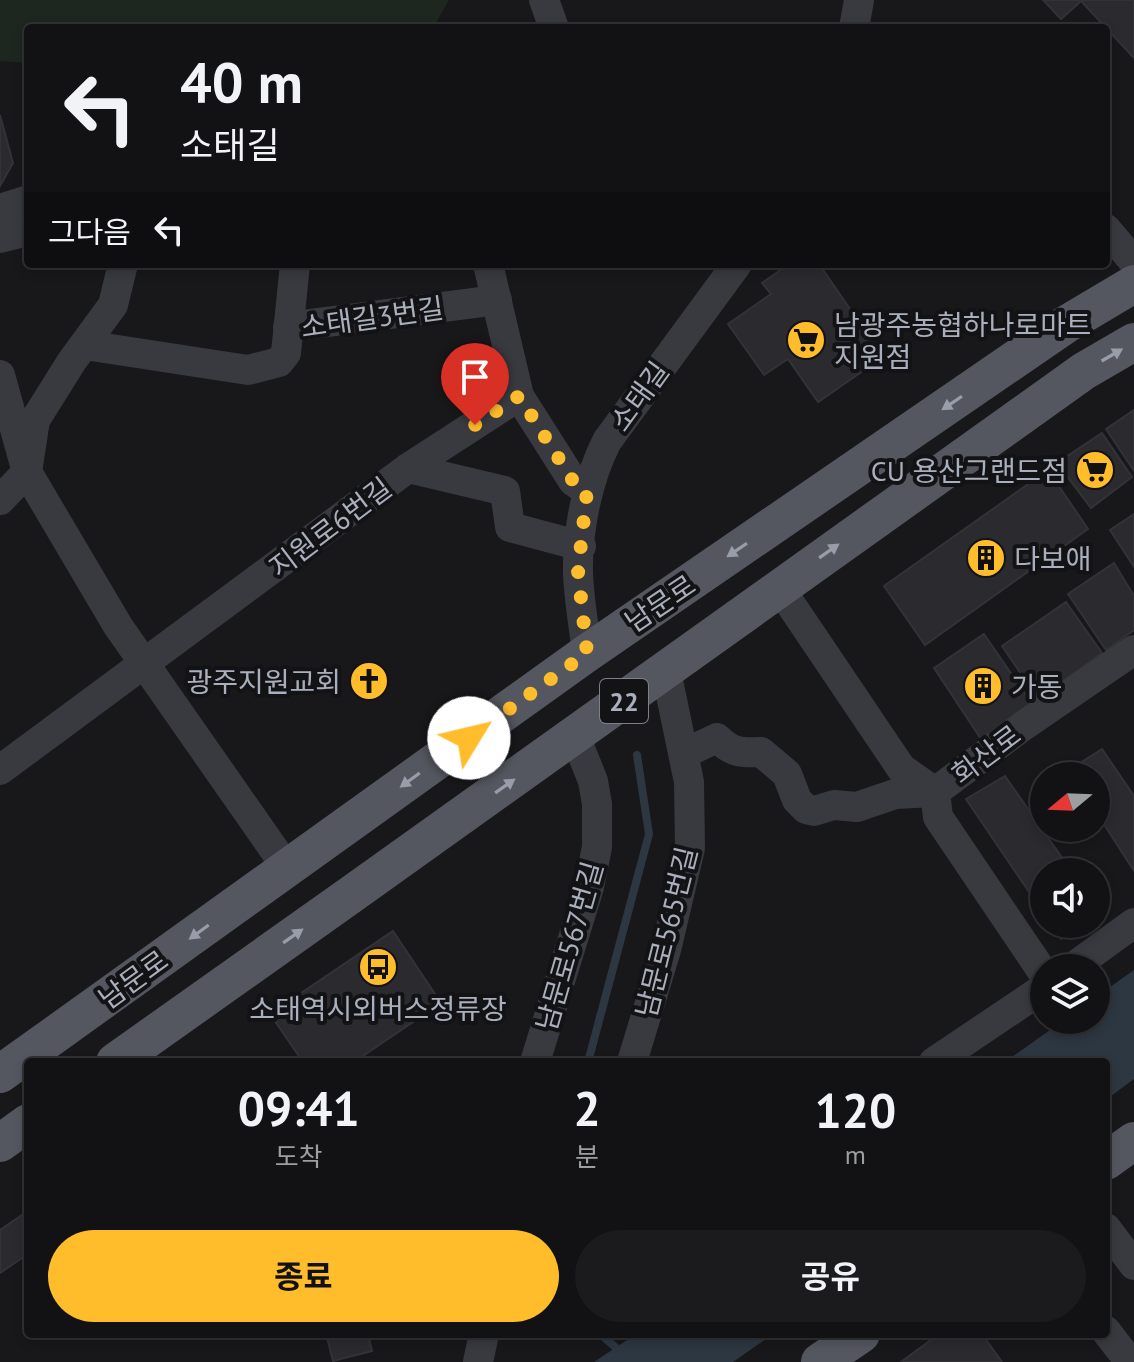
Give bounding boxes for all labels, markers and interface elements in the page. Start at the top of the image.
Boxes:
text: 40 m [180,46,303,118]
icon: left [48,56,152,160]
text: 소태길 [180,121,279,168]
icon: left [147,208,191,252]
text: 그다음 [48,212,131,251]
street label: 소태길3번길 [298,289,446,345]
place label: 남광주농협하나로마트 지원점 [834,306,1092,375]
supermarket icon: 남광주농협하나로마트 지원점 [785,319,827,361]
pin [441,343,509,425]
one-way arrow [1101,348,1123,362]
street label: 소태길 [601,354,677,438]
icon: arrive [453,355,497,399]
one-way arrow [941,395,962,410]
supermarket icon: CU 용산그랜드점 [1074,449,1116,491]
place label: CU 용산그랜드점 [871,452,1067,489]
street label: 지원로6번길 [261,469,399,585]
building icon: 다보애 [965,537,1007,579]
place label: 다보애 [1014,540,1091,577]
one-way arrow [727,542,748,557]
one-way arrow [819,544,840,559]
street label: 남문로 [618,566,702,640]
church icon: 광주지원교회 [348,660,390,702]
place label: 광주지원교회 [186,663,341,700]
building icon: 가동 [962,665,1004,707]
place label: 가동 [1011,668,1063,705]
road number: 22 [600,679,648,723]
position arrow [427,696,511,780]
street label: 화산로 [944,716,1028,792]
north arrow [1030,762,1110,842]
map controls [1030,762,1110,1034]
one-way arrow [400,772,421,788]
one-way arrow [495,779,516,794]
street label: 남문로565번길 [627,843,705,1021]
street label: 남문로567번길 [527,857,611,1035]
button: sound [1030,858,1110,938]
one-way arrow [188,924,209,939]
one-way arrow [283,929,304,944]
street label: 남문로 [91,941,175,1017]
bus stop icon: 소태역시외버스정류장 [357,946,399,988]
button: layers [1030,954,1110,1034]
place label: 소태역시외버스정류장 [249,990,507,1027]
text: 09:41 [238,1077,360,1139]
text: 2 [573,1077,601,1139]
text: 120 [814,1079,896,1141]
text: m [845,1138,866,1171]
text: 도착 [275,1140,323,1173]
text: 분 [575,1140,599,1173]
button: 종료 [48,1230,559,1322]
button: 공유 [575,1230,1086,1322]

